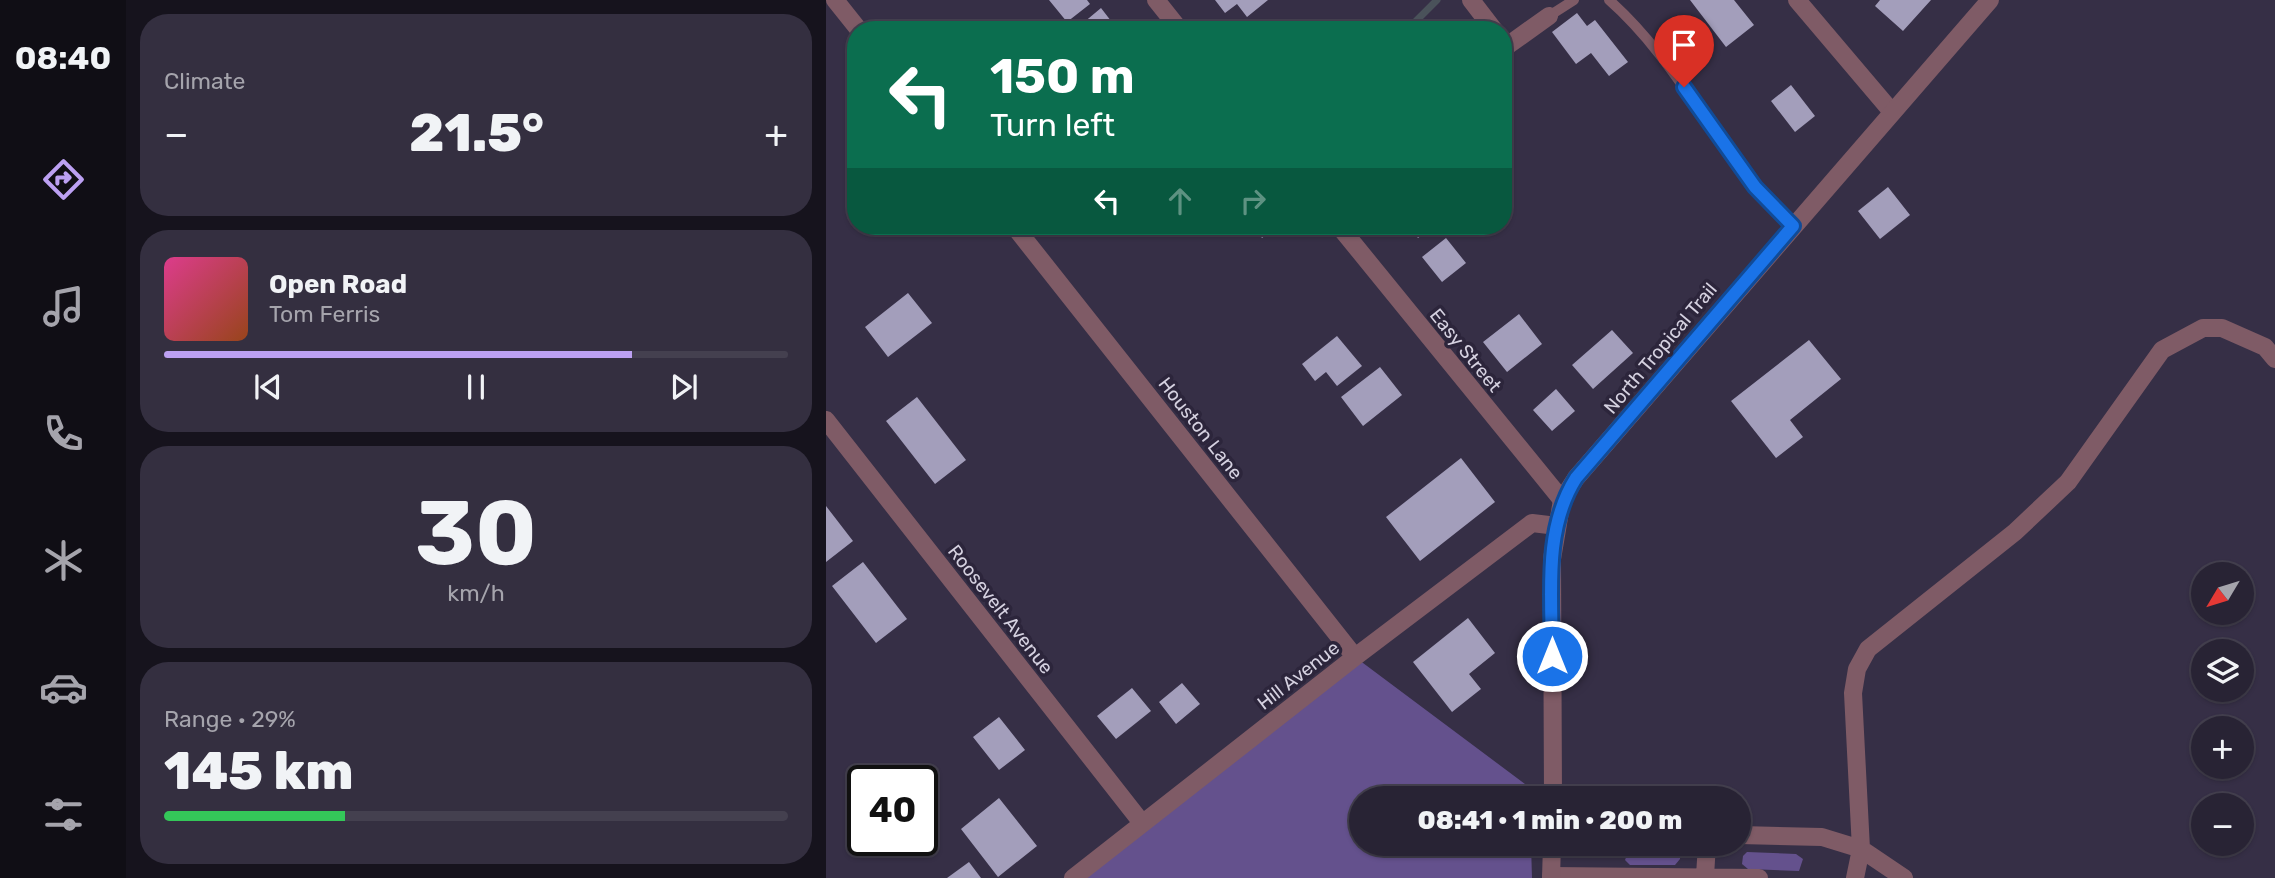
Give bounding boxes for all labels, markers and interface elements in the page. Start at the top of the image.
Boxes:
pin [1654,15,1714,87]
icon: arrive [1665,26,1703,64]
text: 08:40 [15,39,111,77]
text: 150 m [990,47,1135,105]
icon: left [875,49,966,140]
text: Climate [164,67,245,95]
text: 21.5° [409,102,544,164]
text: Turn left [990,106,1115,144]
text: − [164,111,189,157]
text: + [764,111,788,157]
icon: directions [39,155,88,204]
icon: left [1088,182,1126,220]
icon: ahead [1161,182,1199,220]
icon: right [1234,182,1272,220]
text: Open Road [269,269,407,300]
street label: North Tropical Trail [1599,278,1722,418]
icon: music [39,282,88,331]
text: Tom Ferris [269,300,380,328]
street label: Easy Street [1425,304,1507,397]
icon: previous [249,368,287,406]
icon: pause [457,368,495,406]
icon: next [665,368,703,406]
street label: Houston Lane [1154,373,1248,484]
icon: phone [39,409,88,458]
text: 30 [415,479,537,587]
icon: climate [39,536,88,585]
street label: Roosevelt Avenue [943,540,1058,679]
north arrow [2191,562,2254,625]
map controls [2191,562,2254,856]
text: km/h [447,579,505,607]
position arrow [1515,619,1589,693]
street label: Hill Avenue [1253,636,1344,715]
button: layers [2191,639,2254,702]
icon: car [39,663,88,712]
text: Range · 29% [164,705,296,733]
button: + [2191,716,2254,779]
text: 145 km [164,740,354,802]
speed limit sign: 40 [847,765,938,856]
icon: filters [39,790,88,839]
button: − [2191,793,2254,856]
text: 08:41 · 1 min · 200 m [1418,805,1682,836]

